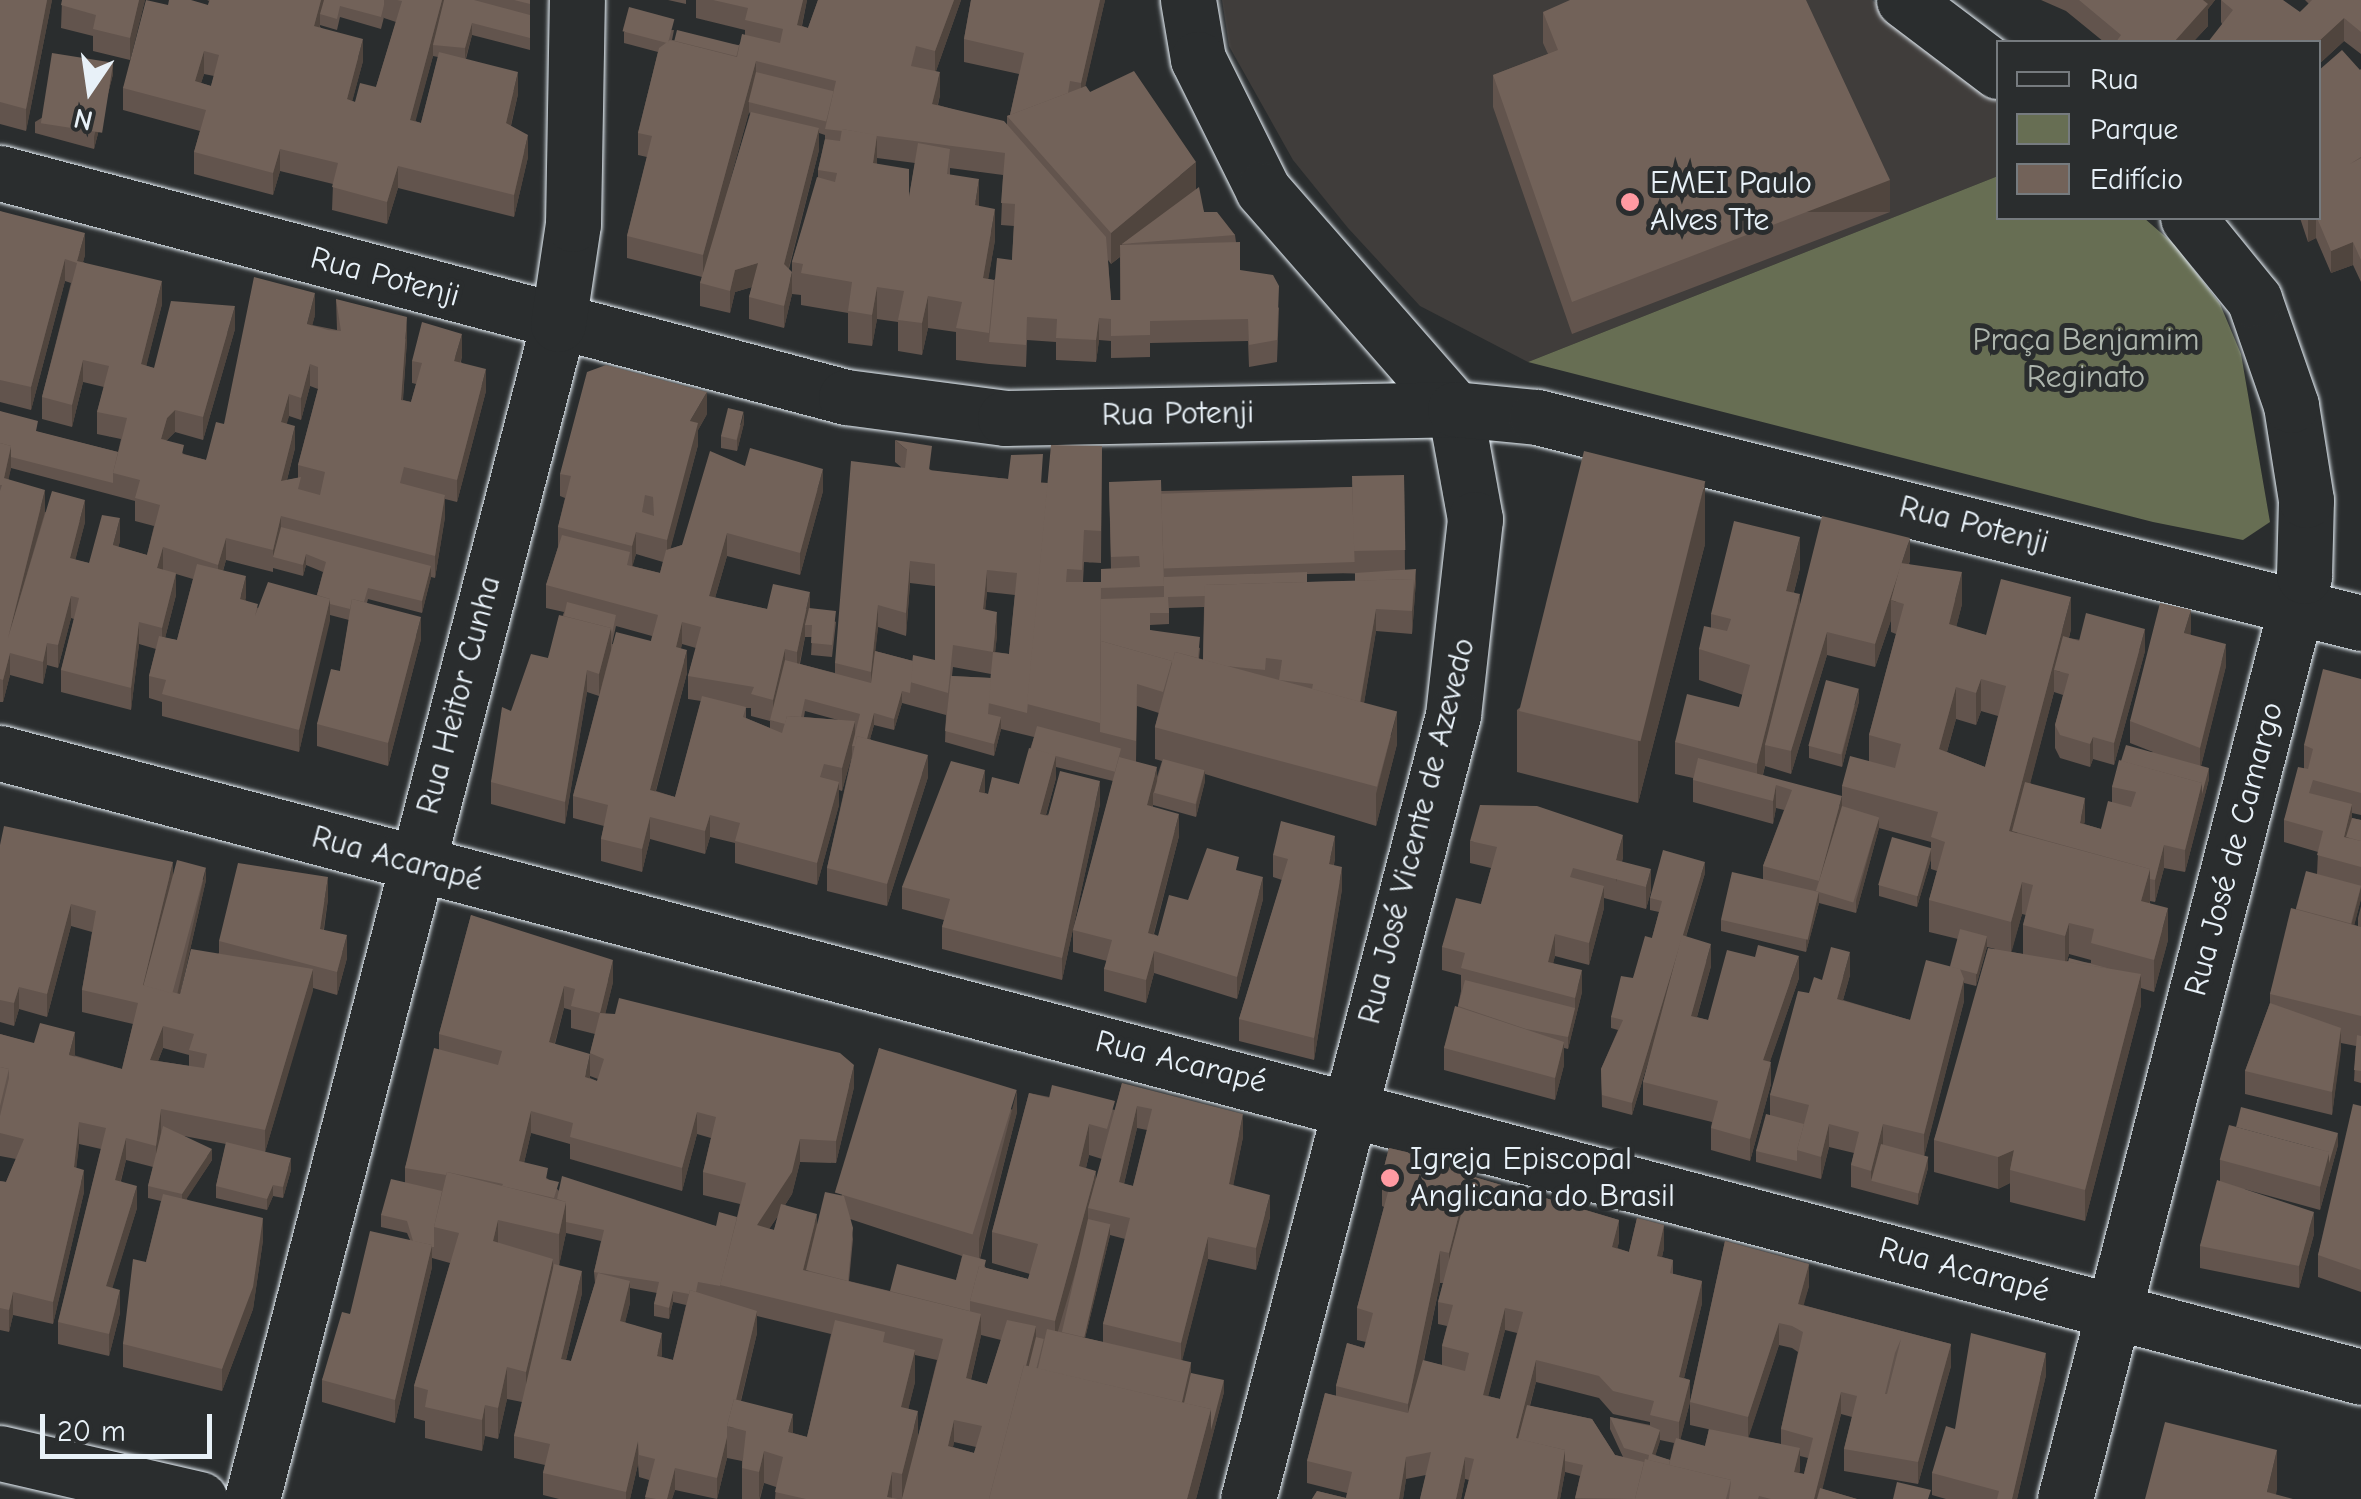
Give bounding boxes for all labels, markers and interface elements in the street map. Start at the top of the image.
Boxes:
north arrow [40,40,140,140]
legend [1996,40,2321,220]
text: Rua [2090,62,2139,97]
text: N [71,102,96,137]
text: Parque [2090,112,2178,147]
text: Edifício [2090,162,2183,197]
place label: EMEI Paulo Alves Tte [1650,165,1812,240]
marker: EMEI Paulo Alves Tte [1619,191,1641,213]
street label: Rua Potenji [306,239,464,315]
park label: Praça Benjamim Reginato [1973,322,2199,397]
street label: Rua Potenji [1101,393,1255,435]
street label: Rua Potenji [1895,488,2053,562]
street label: Rua Heitor Cunha [409,572,509,818]
street label: Rua José Vicente de Azevedo [1350,634,1484,1028]
street label: Rua José de Camargo [2176,698,2292,1000]
street label: Rua Acarapé [308,818,486,900]
street label: Rua Acarapé [1092,1022,1270,1102]
place label: Igreja Episcopal Anglicana do Brasil [1410,1141,1675,1216]
marker: Igreja Episcopal Anglicana do Brasil [1379,1167,1401,1189]
street label: Rua Acarapé [1875,1229,2053,1311]
scale bar [45,1394,218,1456]
text: 20 m [57,1414,126,1449]

